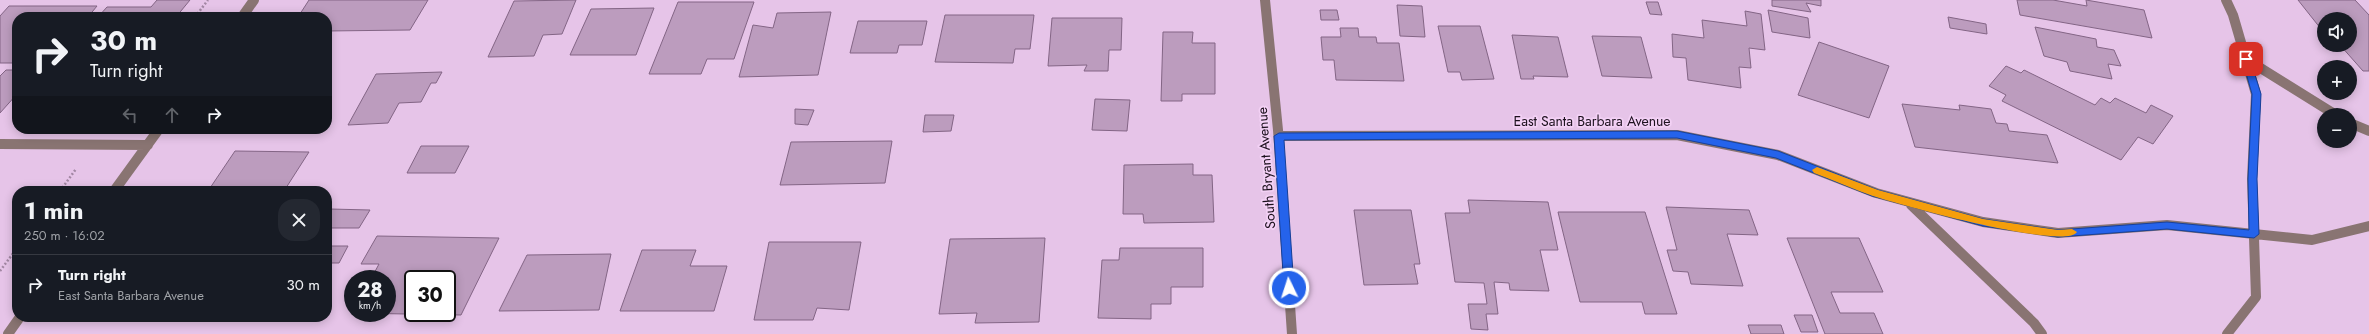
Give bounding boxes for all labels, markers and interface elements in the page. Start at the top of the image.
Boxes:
map controls [2317,12,2357,148]
button: sound [2317,12,2357,52]
text: 30 m [90,20,157,61]
icon: right [24,28,76,80]
pin [2229,42,2263,76]
icon: arrive [2235,48,2257,70]
text: Turn right [90,58,162,84]
button: + [2317,60,2357,100]
icon: left [119,104,141,126]
icon: ahead [161,104,183,126]
icon: right [203,104,225,126]
street label: South Bryant Avenue [1252,106,1280,230]
button: − [2317,108,2357,148]
street label: East Santa Barbara Avenue [1513,111,1671,131]
text: 1 min [24,193,84,228]
button: close [278,199,320,241]
text: 250 m · 16:02 [24,226,105,245]
text: Turn right [58,264,126,286]
position arrow [1268,267,1310,309]
speed limit sign: 30 [404,270,456,322]
icon: right [24,274,46,296]
text: 30 m [287,274,320,296]
text: 28 [357,276,383,305]
text: East Santa Barbara Avenue [58,286,204,305]
text: km/h [359,298,381,313]

